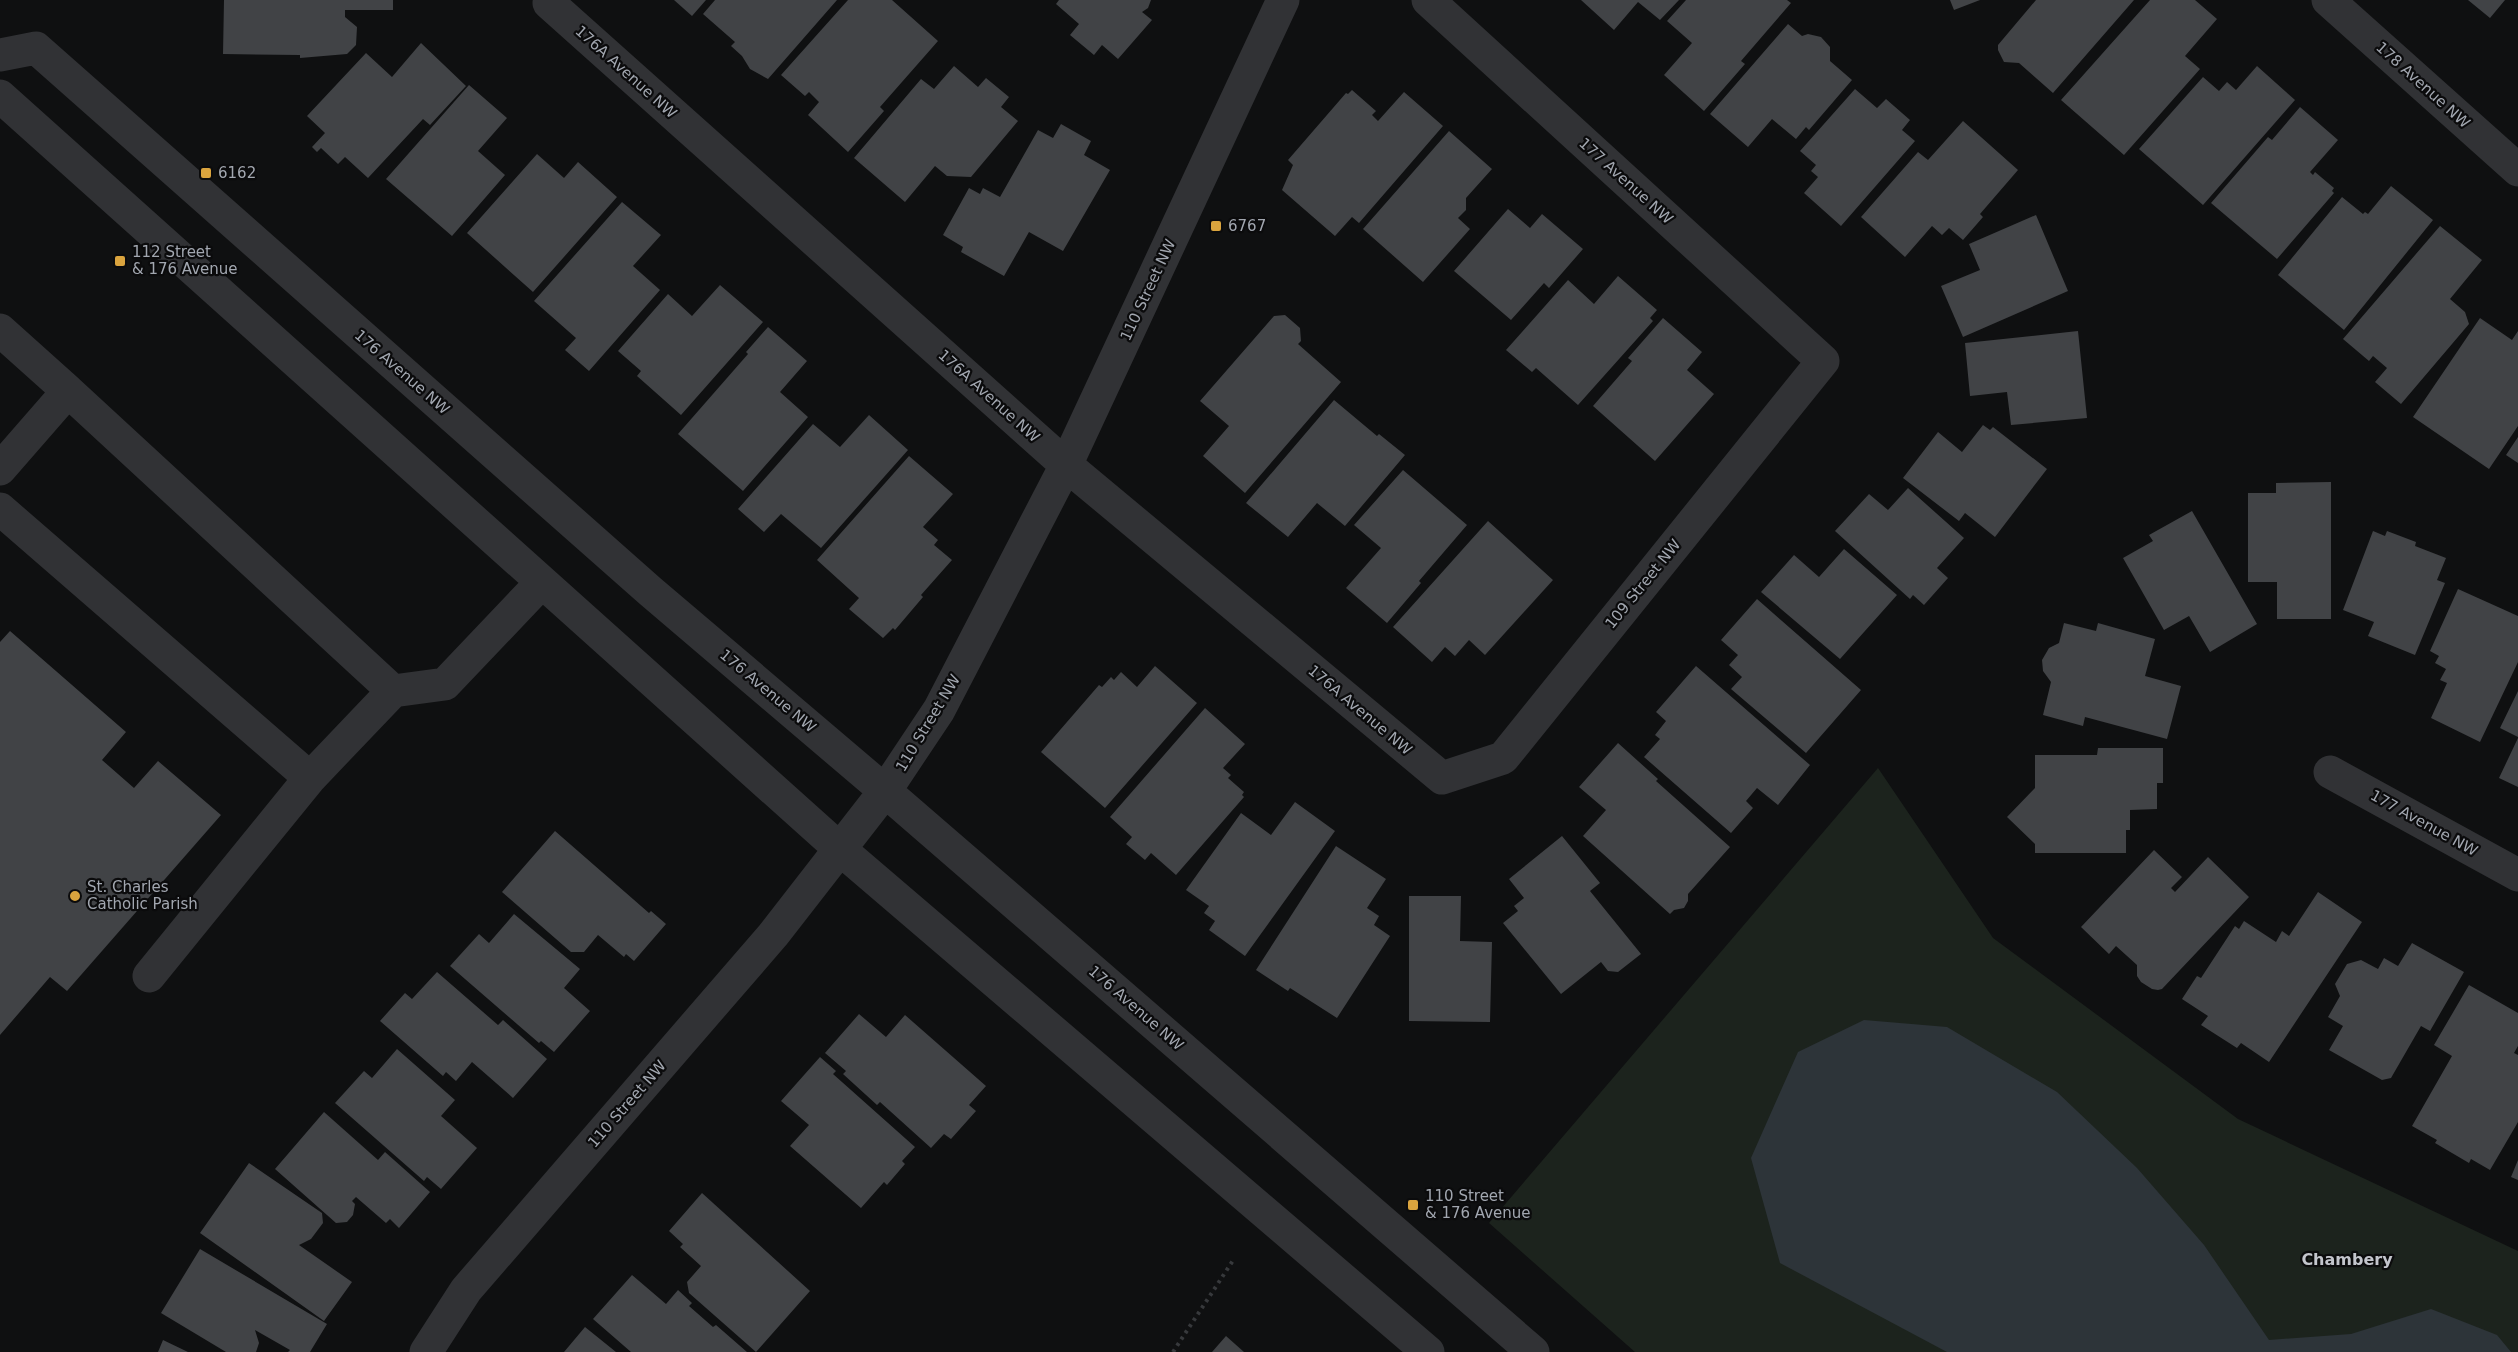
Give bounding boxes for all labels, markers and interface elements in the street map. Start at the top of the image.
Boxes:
street label: 176A Avenue NW [572,22,681,122]
street label: 178 Avenue NW [2372,38,2474,132]
street label: 177 Avenue NW [1575,134,1677,228]
place label: 6162 [218,164,256,182]
marker: 6162 [199,166,213,180]
place label: 6767 [1228,217,1266,235]
marker: 6767 [1209,219,1223,233]
street label: 110 Street NW [1117,236,1179,344]
place label: 112 Street & 176 Avenue [132,243,238,278]
marker: 112 Street & 176 Avenue [113,254,127,268]
street label: 176 Avenue NW [351,326,453,418]
street label: 176A Avenue NW [935,346,1044,446]
street label: 109 Street NW [1601,536,1685,632]
street label: 176 Avenue NW [716,646,820,737]
street label: 176A Avenue NW [1304,661,1416,759]
street label: 110 Street NW [892,671,964,775]
street label: 177 Avenue NW [2367,786,2481,860]
place label: St. Charles Catholic Parish [87,878,198,913]
marker: St. Charles Catholic Parish [68,889,82,903]
street label: 176 Avenue NW [1085,962,1187,1054]
street label: 110 Street NW [584,1057,670,1151]
place label: 110 Street & 176 Avenue [1425,1187,1531,1222]
marker: 110 Street & 176 Avenue [1406,1198,1420,1212]
district label: Chambery [2301,1250,2393,1269]

